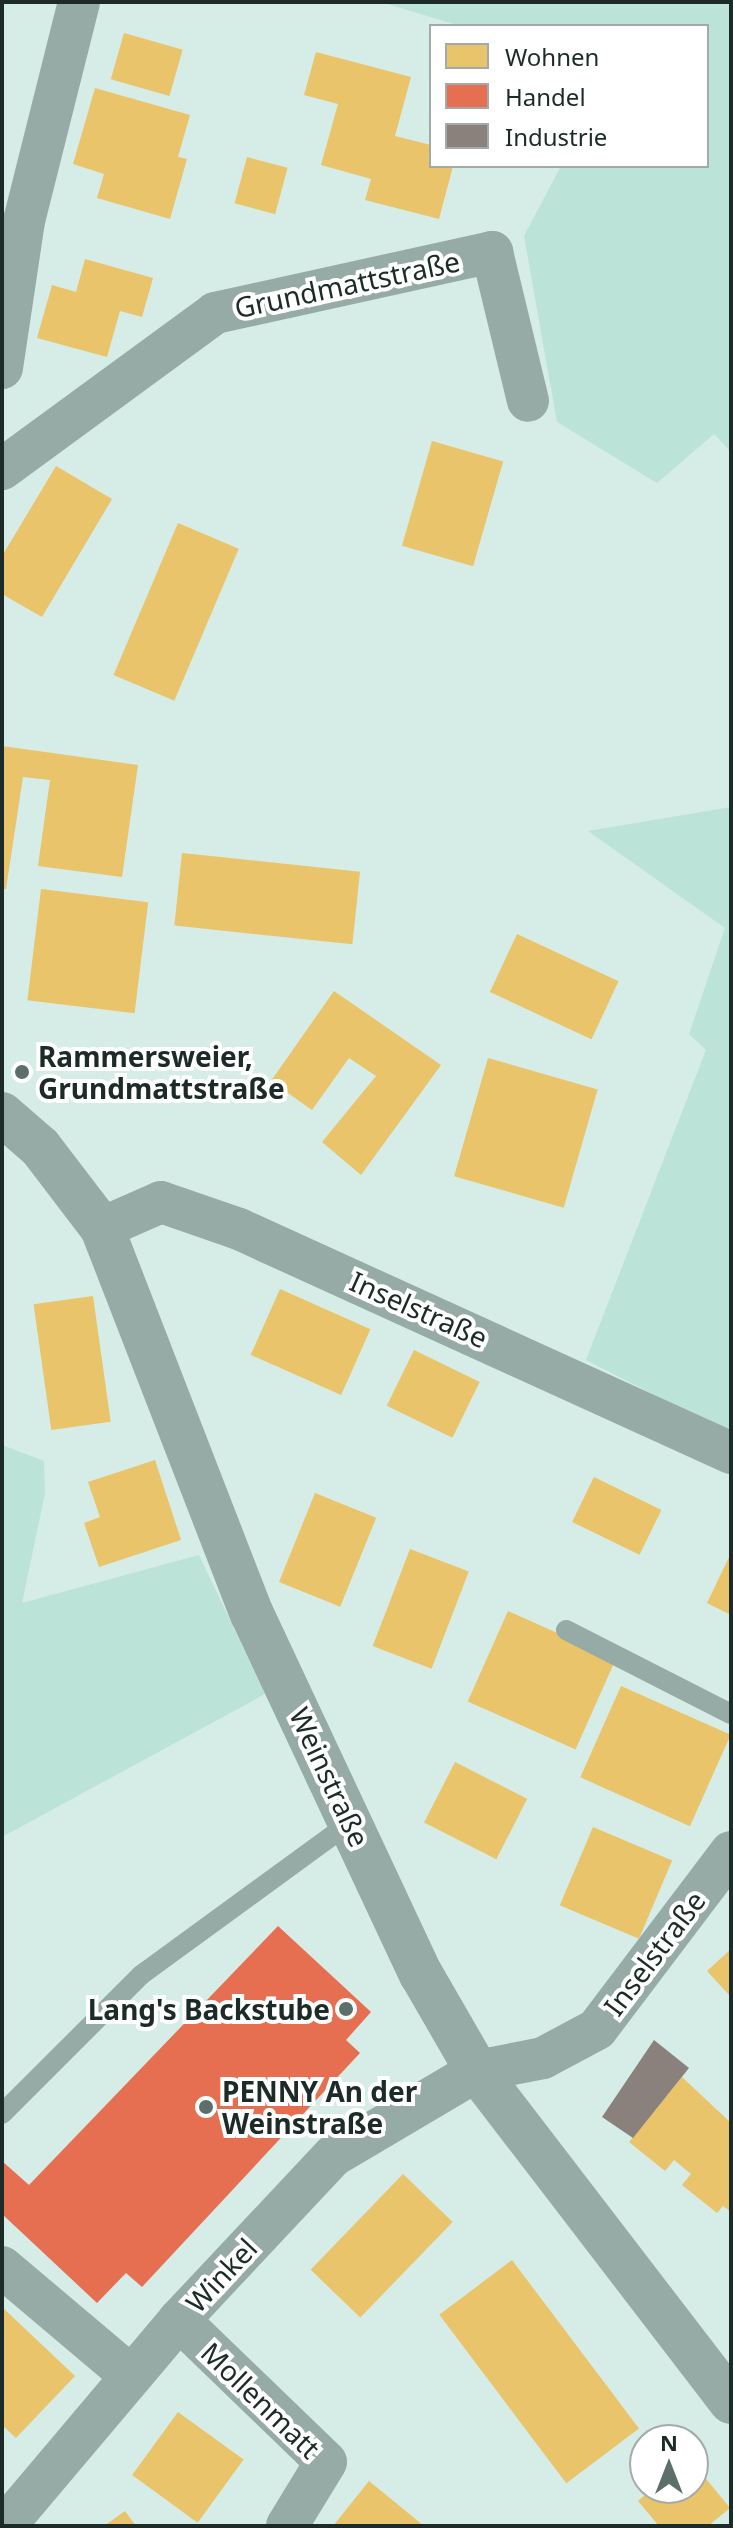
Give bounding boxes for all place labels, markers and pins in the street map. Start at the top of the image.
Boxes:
place label: Rammersweier, Grundmattstraße [38,1039,285,1105]
marker: Rammersweier, Grundmattstraße [13,1063,31,1081]
place label: Lang's Backstube [88,1992,330,2026]
marker: Lang's Backstube [337,2000,355,2018]
place label: PENNY An der Weinstraße [222,2074,417,2140]
marker: PENNY An der Weinstraße [197,2098,215,2116]

